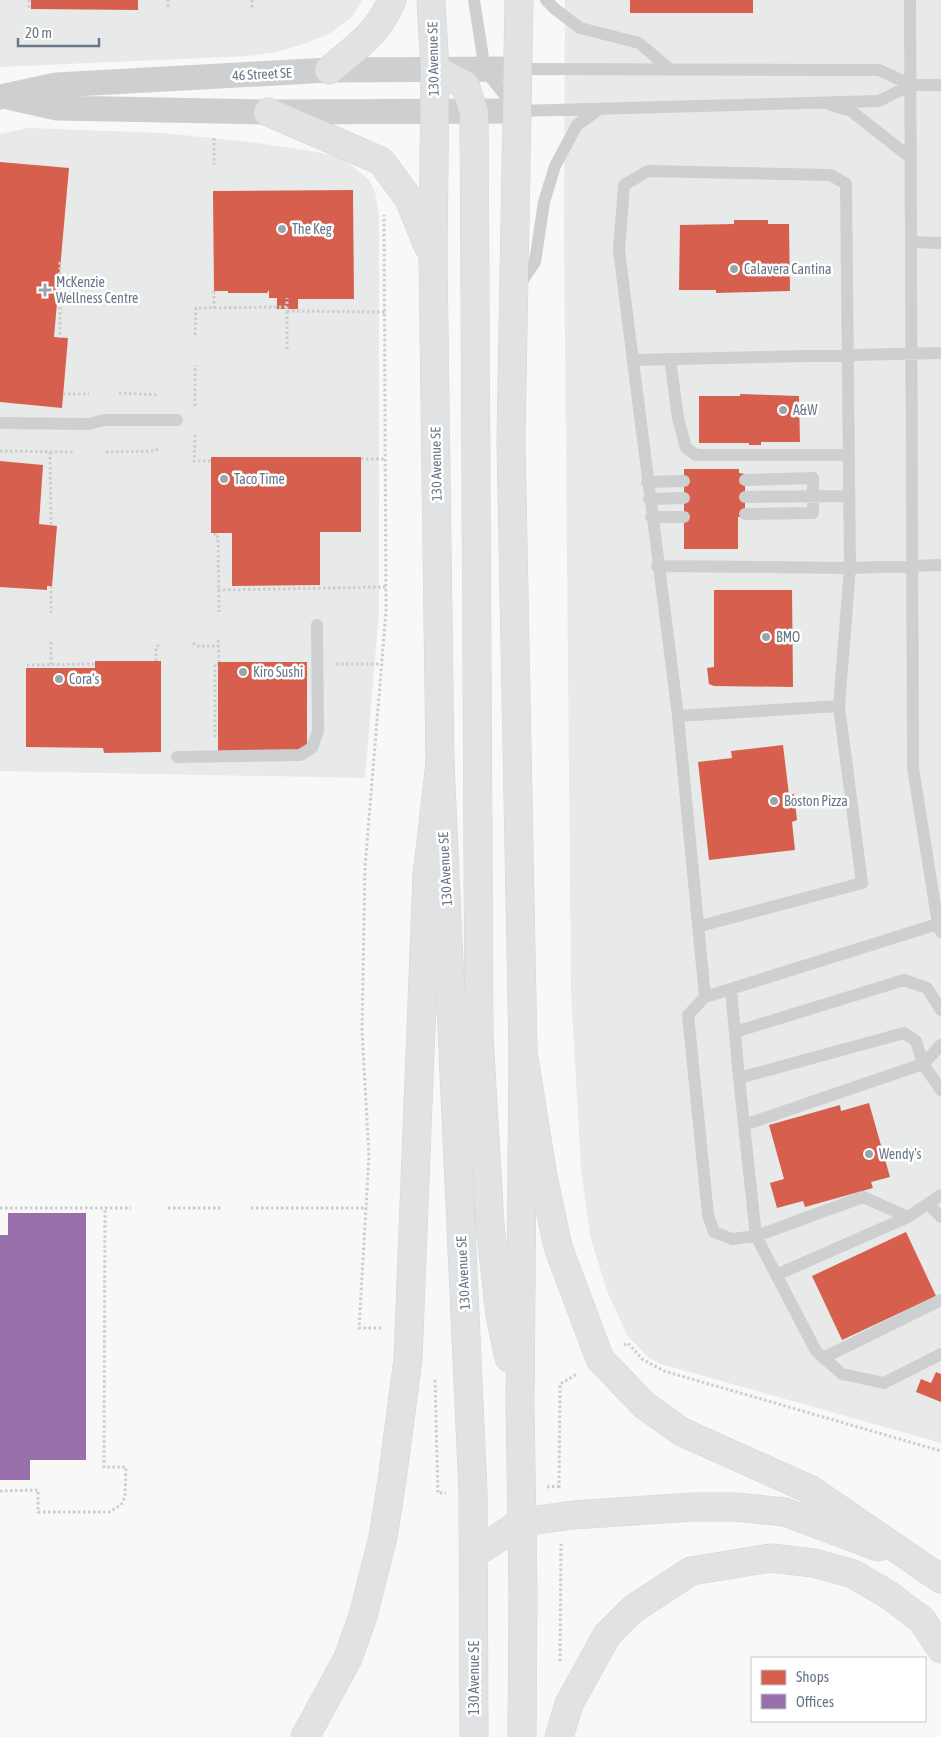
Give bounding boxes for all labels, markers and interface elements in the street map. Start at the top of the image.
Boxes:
scale bar [18,15,99,47]
street label: 130 Avenue SE [424,22,442,96]
text: 20 m [25,24,52,41]
street label: 46 Street SE [232,64,292,84]
place label: The Keg [292,221,332,237]
marker: The Keg [276,223,288,235]
place label: Calavera Cantina [744,261,831,277]
marker: Calavera Cantina [728,263,740,275]
place label: McKenzie Wellness Centre [56,274,138,306]
marker: McKenzie Wellness Centre [38,283,52,297]
place label: A&W [793,402,818,418]
marker: A&W [777,404,789,416]
street label: 130 Avenue SE [427,427,445,501]
place label: Taco Time [234,471,285,487]
marker: Taco Time [218,473,230,485]
place label: BMO [776,629,800,645]
marker: BMO [760,631,772,643]
place label: Kiro Sushi [253,664,303,680]
marker: Kiro Sushi [237,666,249,678]
place label: Cora's [69,671,100,687]
marker: Cora's [53,673,65,685]
place label: Boston Pizza [784,793,848,809]
marker: Boston Pizza [768,795,780,807]
street label: 130 Avenue SE [435,832,455,906]
place label: Wendy's [879,1146,922,1162]
marker: Wendy's [863,1148,875,1160]
street label: 130 Avenue SE [453,1236,473,1310]
street label: 130 Avenue SE [466,1641,482,1715]
legend [751,1657,926,1722]
text: Shops [796,1668,829,1685]
text: Offices [796,1693,834,1710]

